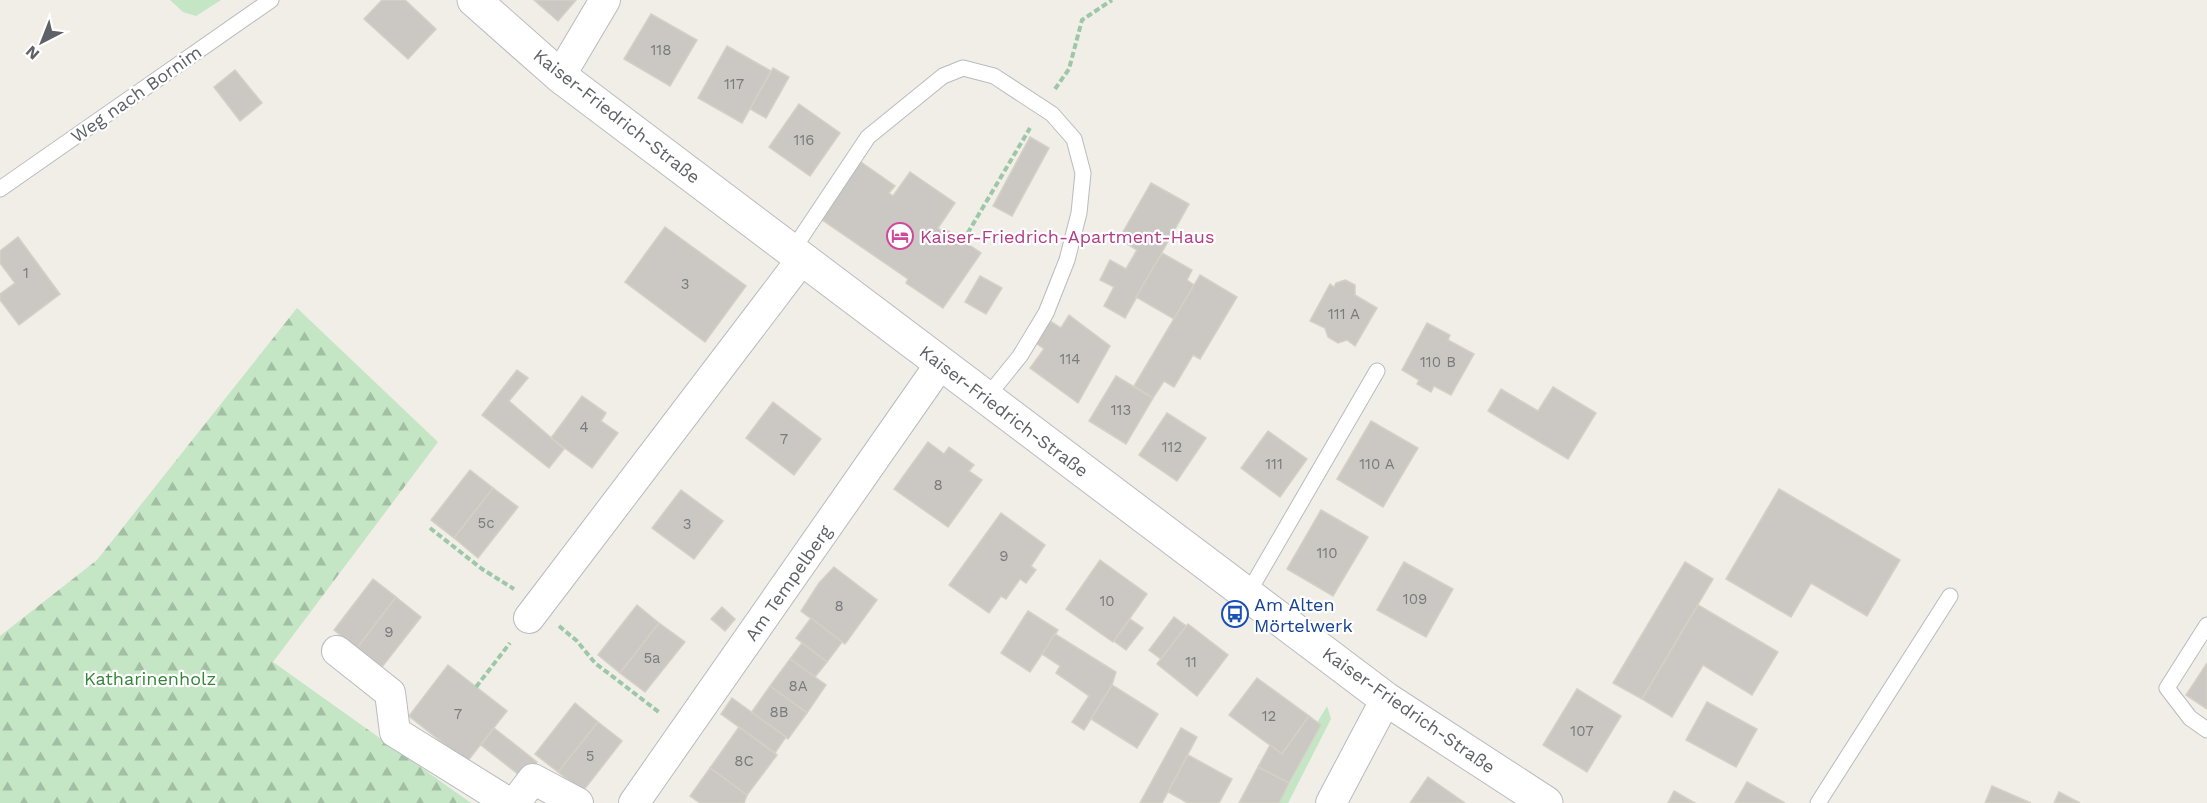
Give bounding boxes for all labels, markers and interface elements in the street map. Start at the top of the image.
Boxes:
north arrow [12,12,72,72]
street label: Weg nach Bornim [67,41,205,147]
house number: 118 [651,41,671,59]
text: N [22,42,43,64]
street label: Kaiser-Friedrich-Straße [530,44,704,188]
house number: 117 [724,75,744,93]
house number: 116 [794,131,814,149]
hotel icon: Kaiser-Friedrich-Apartment-Haus [885,221,915,251]
place label: Kaiser-Friedrich-Apartment-Haus [920,226,1214,247]
house number: 1 [23,264,29,282]
house number: 3 [681,275,689,293]
house number: 111 A [1328,305,1360,323]
street label: Kaiser-Friedrich-Straße [916,341,1092,481]
house number: 114 [1060,350,1080,368]
house number: 110 B [1420,353,1456,371]
house number: 113 [1111,401,1131,419]
house number: 4 [579,418,589,436]
house number: 7 [780,430,788,448]
house number: 112 [1162,438,1182,456]
house number: 111 [1265,455,1283,473]
house number: 110 A [1359,455,1395,473]
house number: 8 [933,476,943,494]
house number: 5c [477,514,495,532]
house number: 3 [683,515,691,533]
street label: Am Tempelberg [740,521,836,645]
house number: 110 [1316,544,1338,562]
house number: 9 [999,547,1009,565]
house number: 109 [1403,590,1427,608]
house number: 10 [1099,592,1115,610]
place label: Am Alten Mörtelwerk [1254,594,1353,636]
house number: 8 [834,597,844,615]
bus stop icon: Am Alten Mörtelwerk [1220,599,1250,629]
house number: 9 [384,623,394,641]
street label: Kaiser-Friedrich-Straße [1319,642,1499,778]
house number: 5a [643,649,661,667]
house number: 11 [1185,653,1197,671]
park label: Katharinenholz [84,668,216,689]
house number: 8A [788,677,808,695]
house number: 8B [769,703,789,721]
house number: 7 [454,705,462,723]
house number: 12 [1262,707,1276,725]
house number: 107 [1570,722,1594,740]
house number: 5 [586,747,594,765]
house number: 8C [734,752,754,770]

